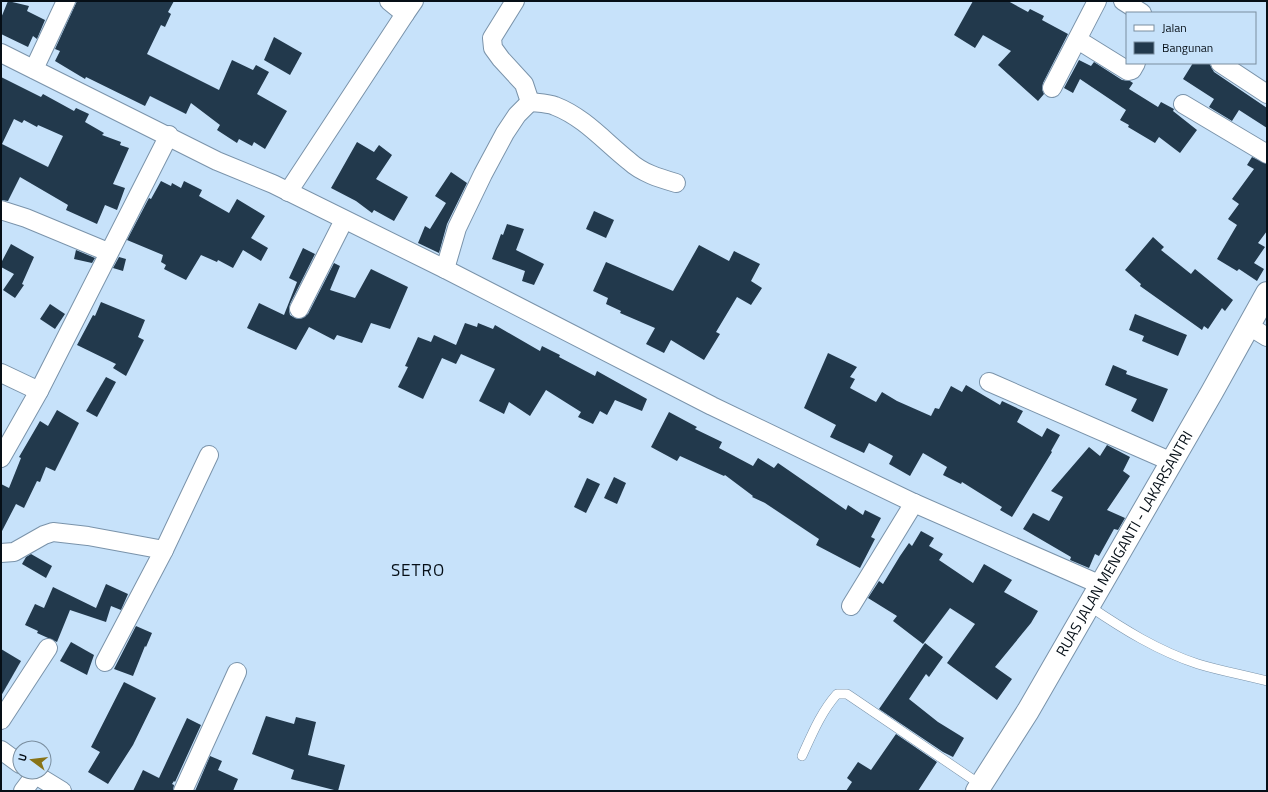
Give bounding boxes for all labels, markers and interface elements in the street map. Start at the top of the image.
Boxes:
legend [1126,12,1256,64]
text: Jalan [1162,18,1187,37]
text: Bangunan [1162,38,1213,57]
street label: RUAS JALAN MENGANTI - LAKARSANTRI [1050,426,1198,661]
district label: SETRO [391,557,445,583]
north arrow [12,740,52,780]
text: U [14,752,31,763]

